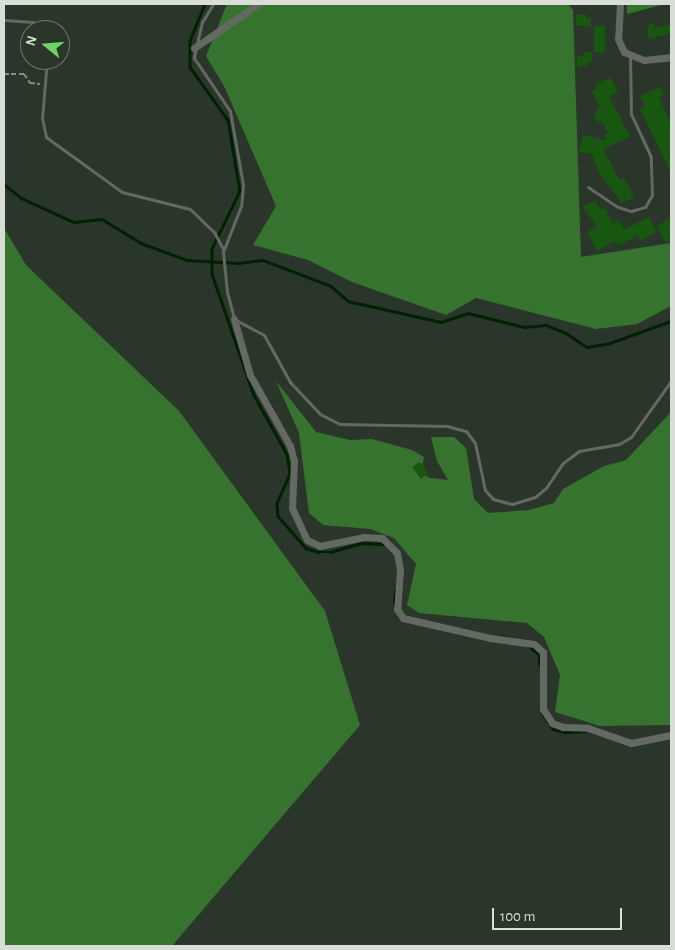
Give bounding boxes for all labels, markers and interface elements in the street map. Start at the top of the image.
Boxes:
north arrow [20,20,70,70]
text: N [23,34,40,48]
scale bar [495,898,625,930]
text: 100 m [500,909,535,924]

